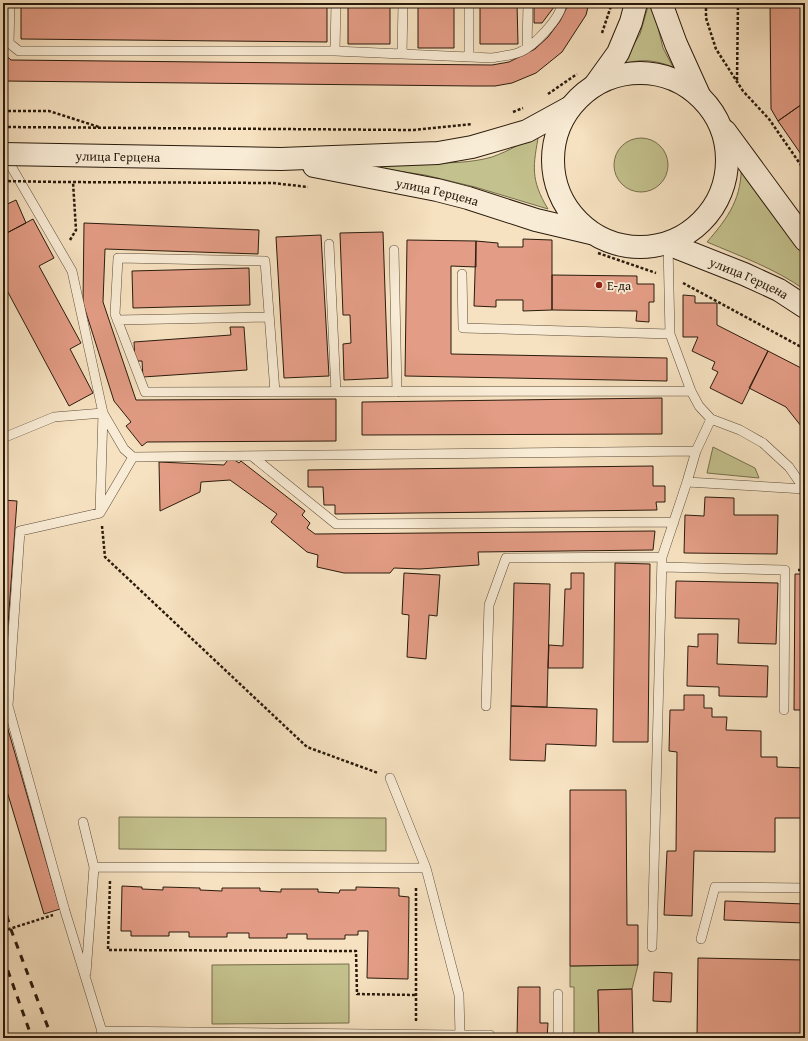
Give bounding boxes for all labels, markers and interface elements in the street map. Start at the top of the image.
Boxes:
street label: улица Герцена [74,146,161,167]
street label: улица Герцена [393,173,482,211]
street label: улица Герцена [706,252,793,304]
place label: Е-да [607,276,632,295]
marker: Е-да [594,280,604,290]

